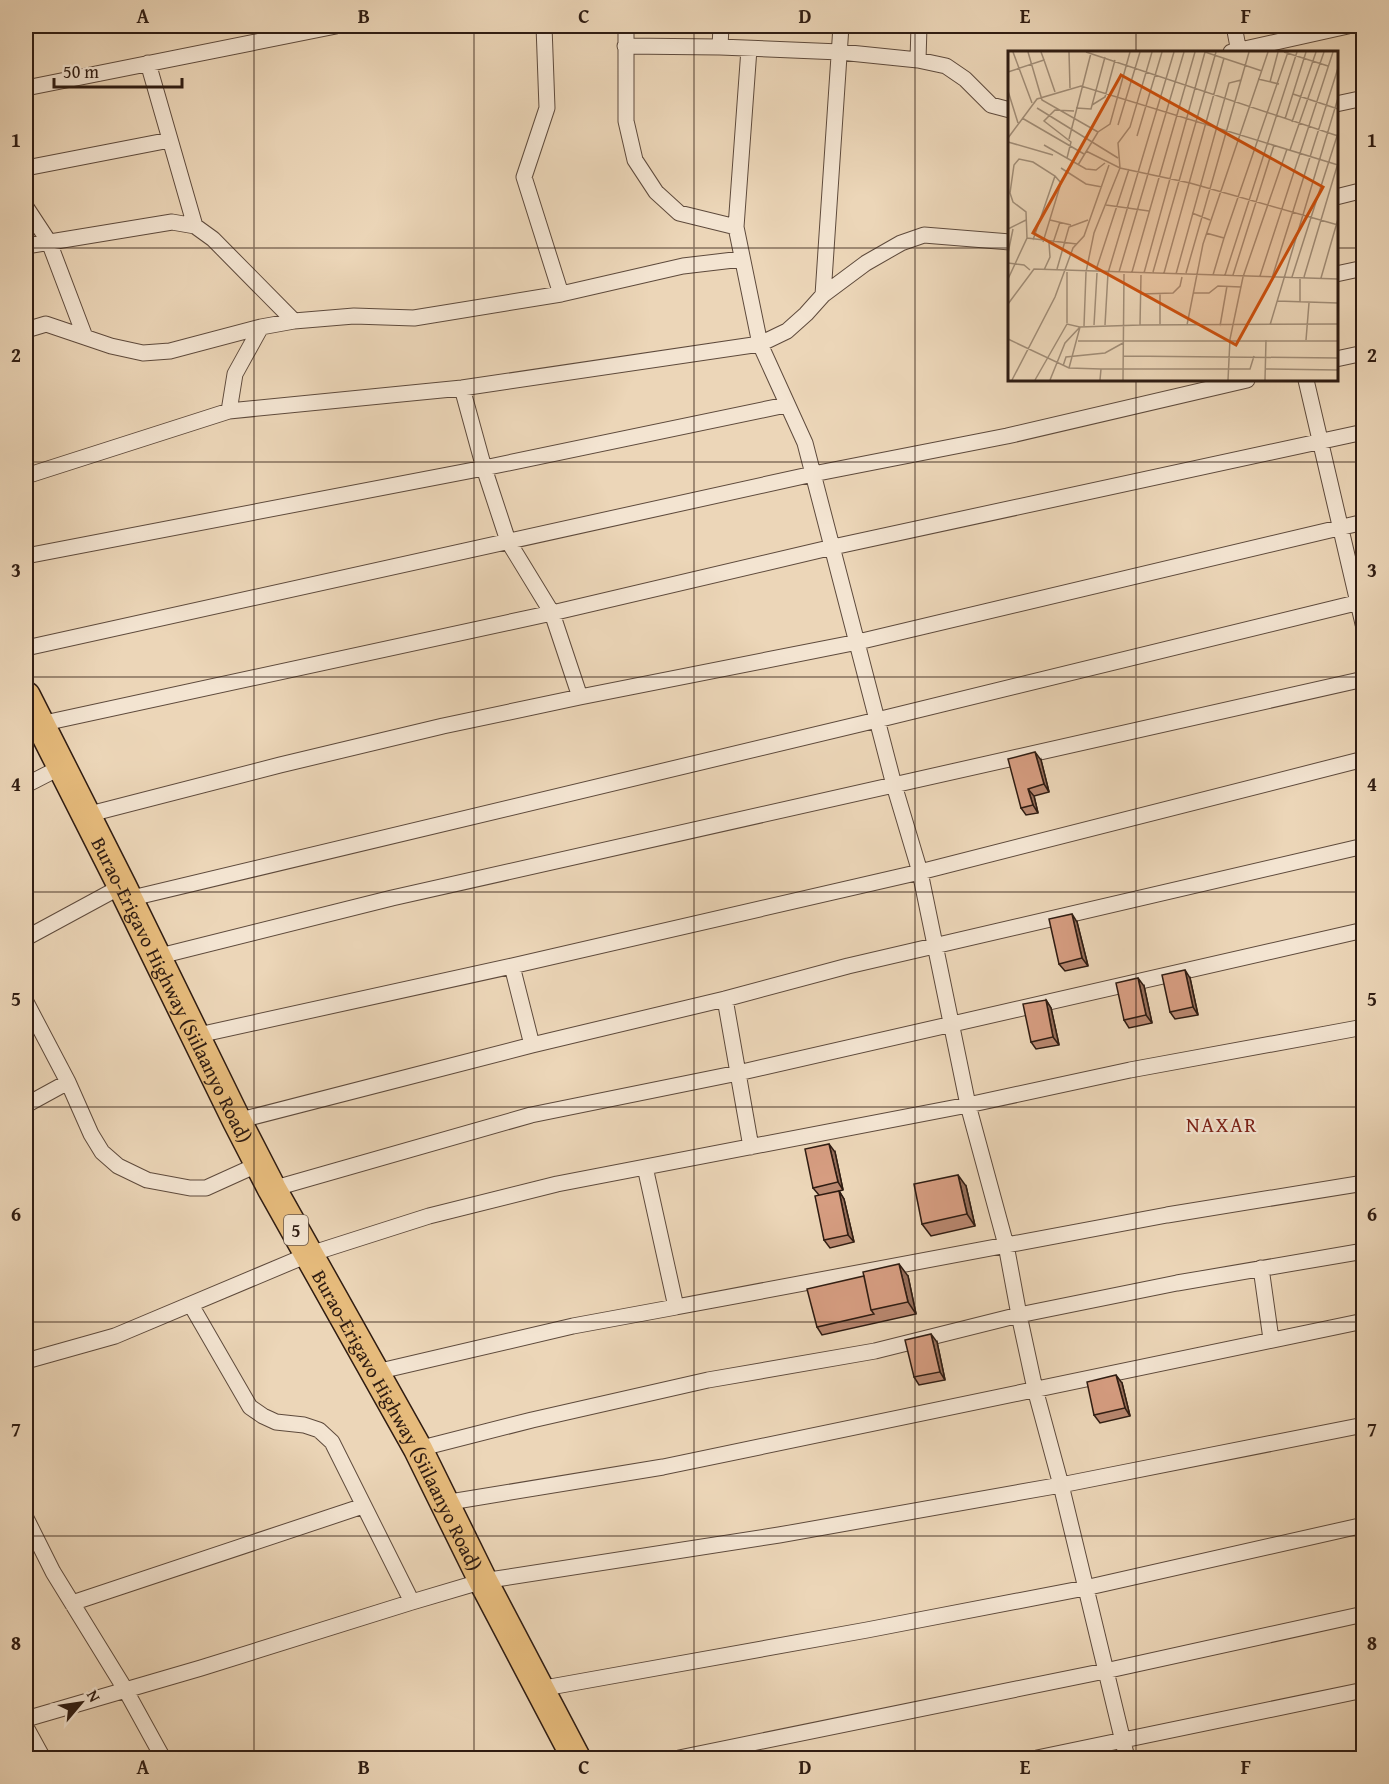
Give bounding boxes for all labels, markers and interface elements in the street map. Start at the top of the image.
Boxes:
text: A [137,1,150,30]
text: B [358,1,370,30]
text: C [578,1,590,30]
text: D [798,1,812,30]
text: E [1020,1,1031,30]
text: F [1241,1,1251,30]
scale bar [54,51,182,89]
inset map [1008,51,1338,381]
text: 50 m [63,58,99,85]
text: 1 [11,125,21,154]
text: 1 [1367,125,1377,154]
text: 2 [11,340,21,369]
text: 2 [1367,340,1377,369]
text: 3 [11,555,21,584]
text: 3 [1367,555,1377,584]
text: 4 [11,769,21,798]
text: 4 [1367,769,1377,798]
street label: Burao-Erigavo Highway (Siilaanyo Road) [85,832,260,1147]
text: 5 [11,984,21,1013]
text: 5 [1367,984,1377,1013]
district label: NAXAR [1186,1109,1258,1140]
text: 6 [11,1199,21,1228]
text: 6 [1367,1199,1377,1228]
road number: 5 [284,1215,308,1245]
street label: Burao-Erigavo Highway (Siilaanyo Road) [305,1264,490,1575]
text: 7 [11,1414,21,1443]
text: 7 [1367,1414,1377,1443]
text: 8 [11,1628,21,1657]
text: 8 [1367,1628,1377,1657]
north arrow [51,1673,111,1733]
text: N [81,1685,107,1706]
text: A [137,1752,150,1781]
text: B [358,1752,370,1781]
text: C [578,1752,590,1781]
text: D [798,1752,812,1781]
text: E [1020,1752,1031,1781]
text: F [1241,1752,1251,1781]

